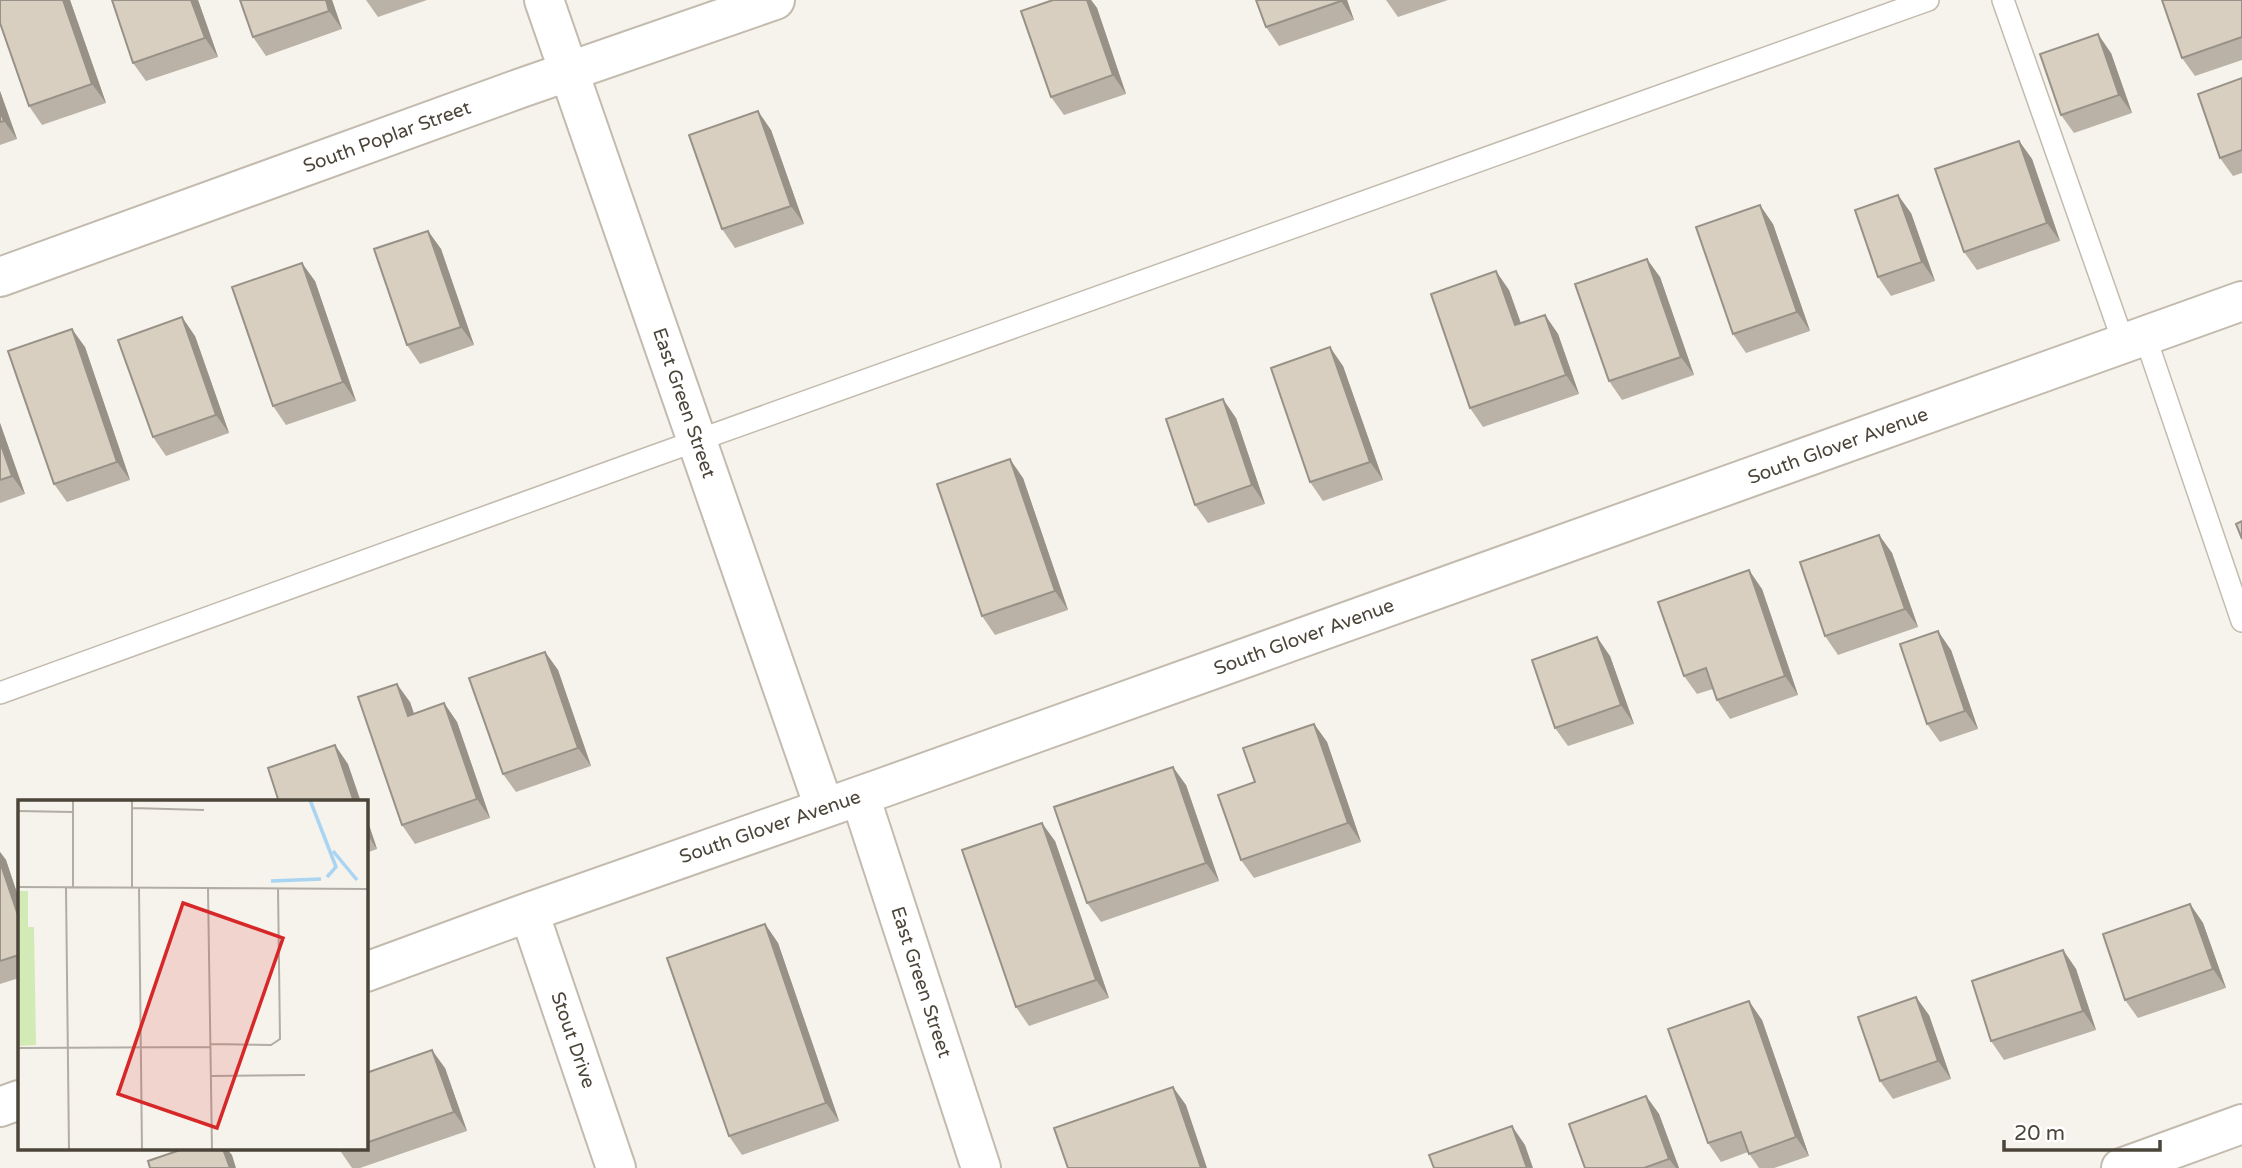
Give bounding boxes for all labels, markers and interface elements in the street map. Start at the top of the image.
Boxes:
street label: South Poplar Street [300,96,474,178]
street label: East Green Street [648,325,720,481]
street label: South Glover Avenue [1745,403,1931,489]
street label: South Glover Avenue [1211,594,1397,680]
street label: South Glover Avenue [677,786,863,868]
inset map [18,800,368,1150]
street label: East Green Street [886,904,956,1060]
street label: Stout Drive [546,989,600,1091]
scale bar [2004,1108,2160,1152]
text: 20 m [2014,1121,2065,1146]

